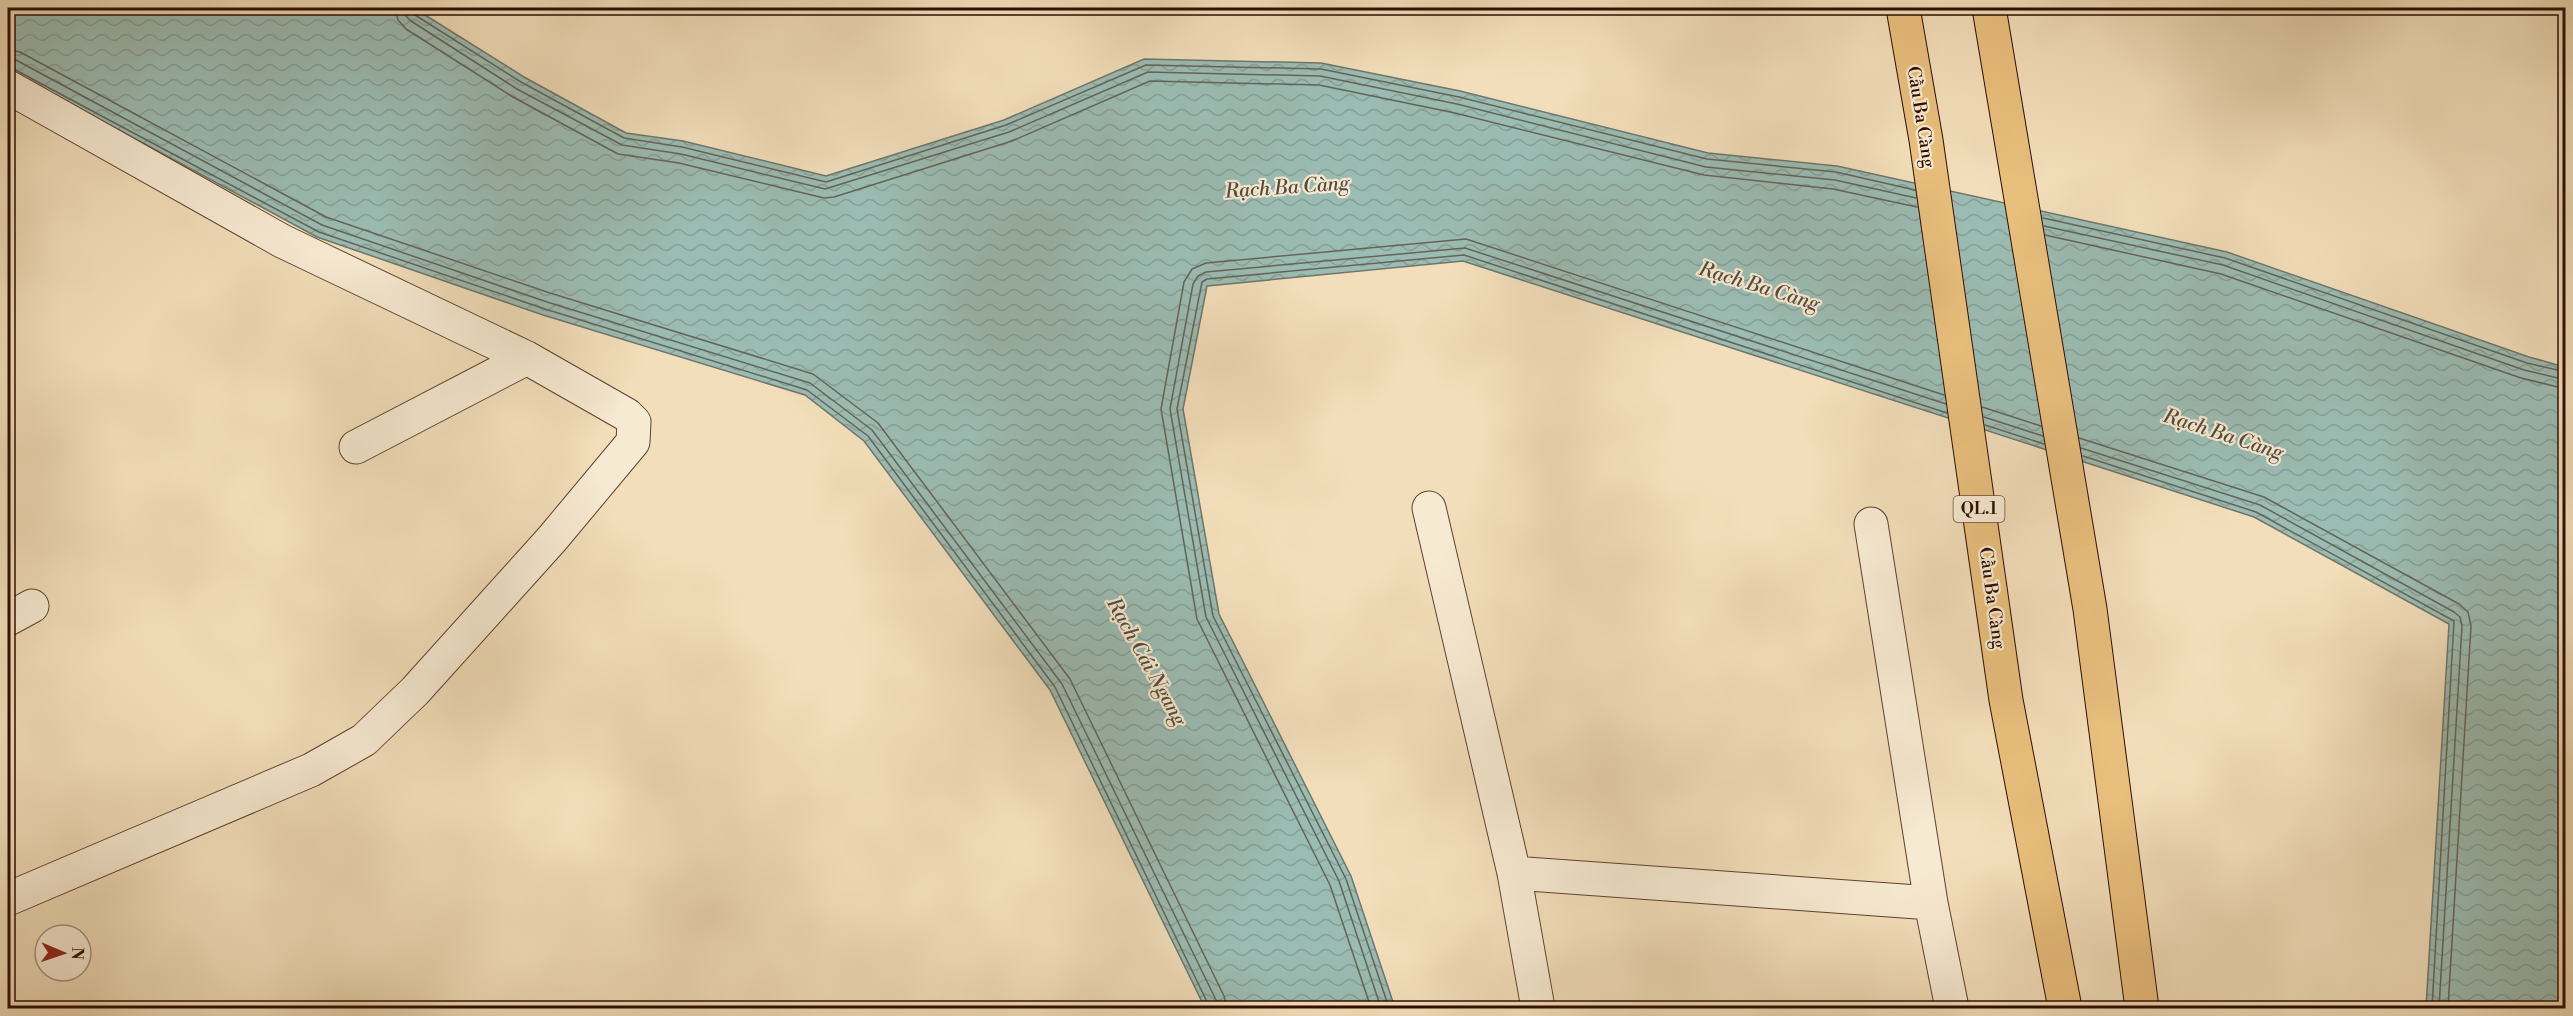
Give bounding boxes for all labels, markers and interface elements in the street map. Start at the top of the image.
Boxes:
street label: Cầu Ba Càng [1902,65,1940,170]
water label: Rạch Ba Càng [1223,171,1352,205]
water label: Rạch Ba Càng [1695,257,1824,318]
water label: Rạch Ba Càng [2159,404,2288,467]
road number: QL.1 [1954,496,2004,522]
street label: Cầu Ba Càng [1973,546,2011,651]
water label: Rạch Cái Ngang [1100,593,1192,732]
north arrow [33,923,93,983]
text: N [67,947,87,961]

